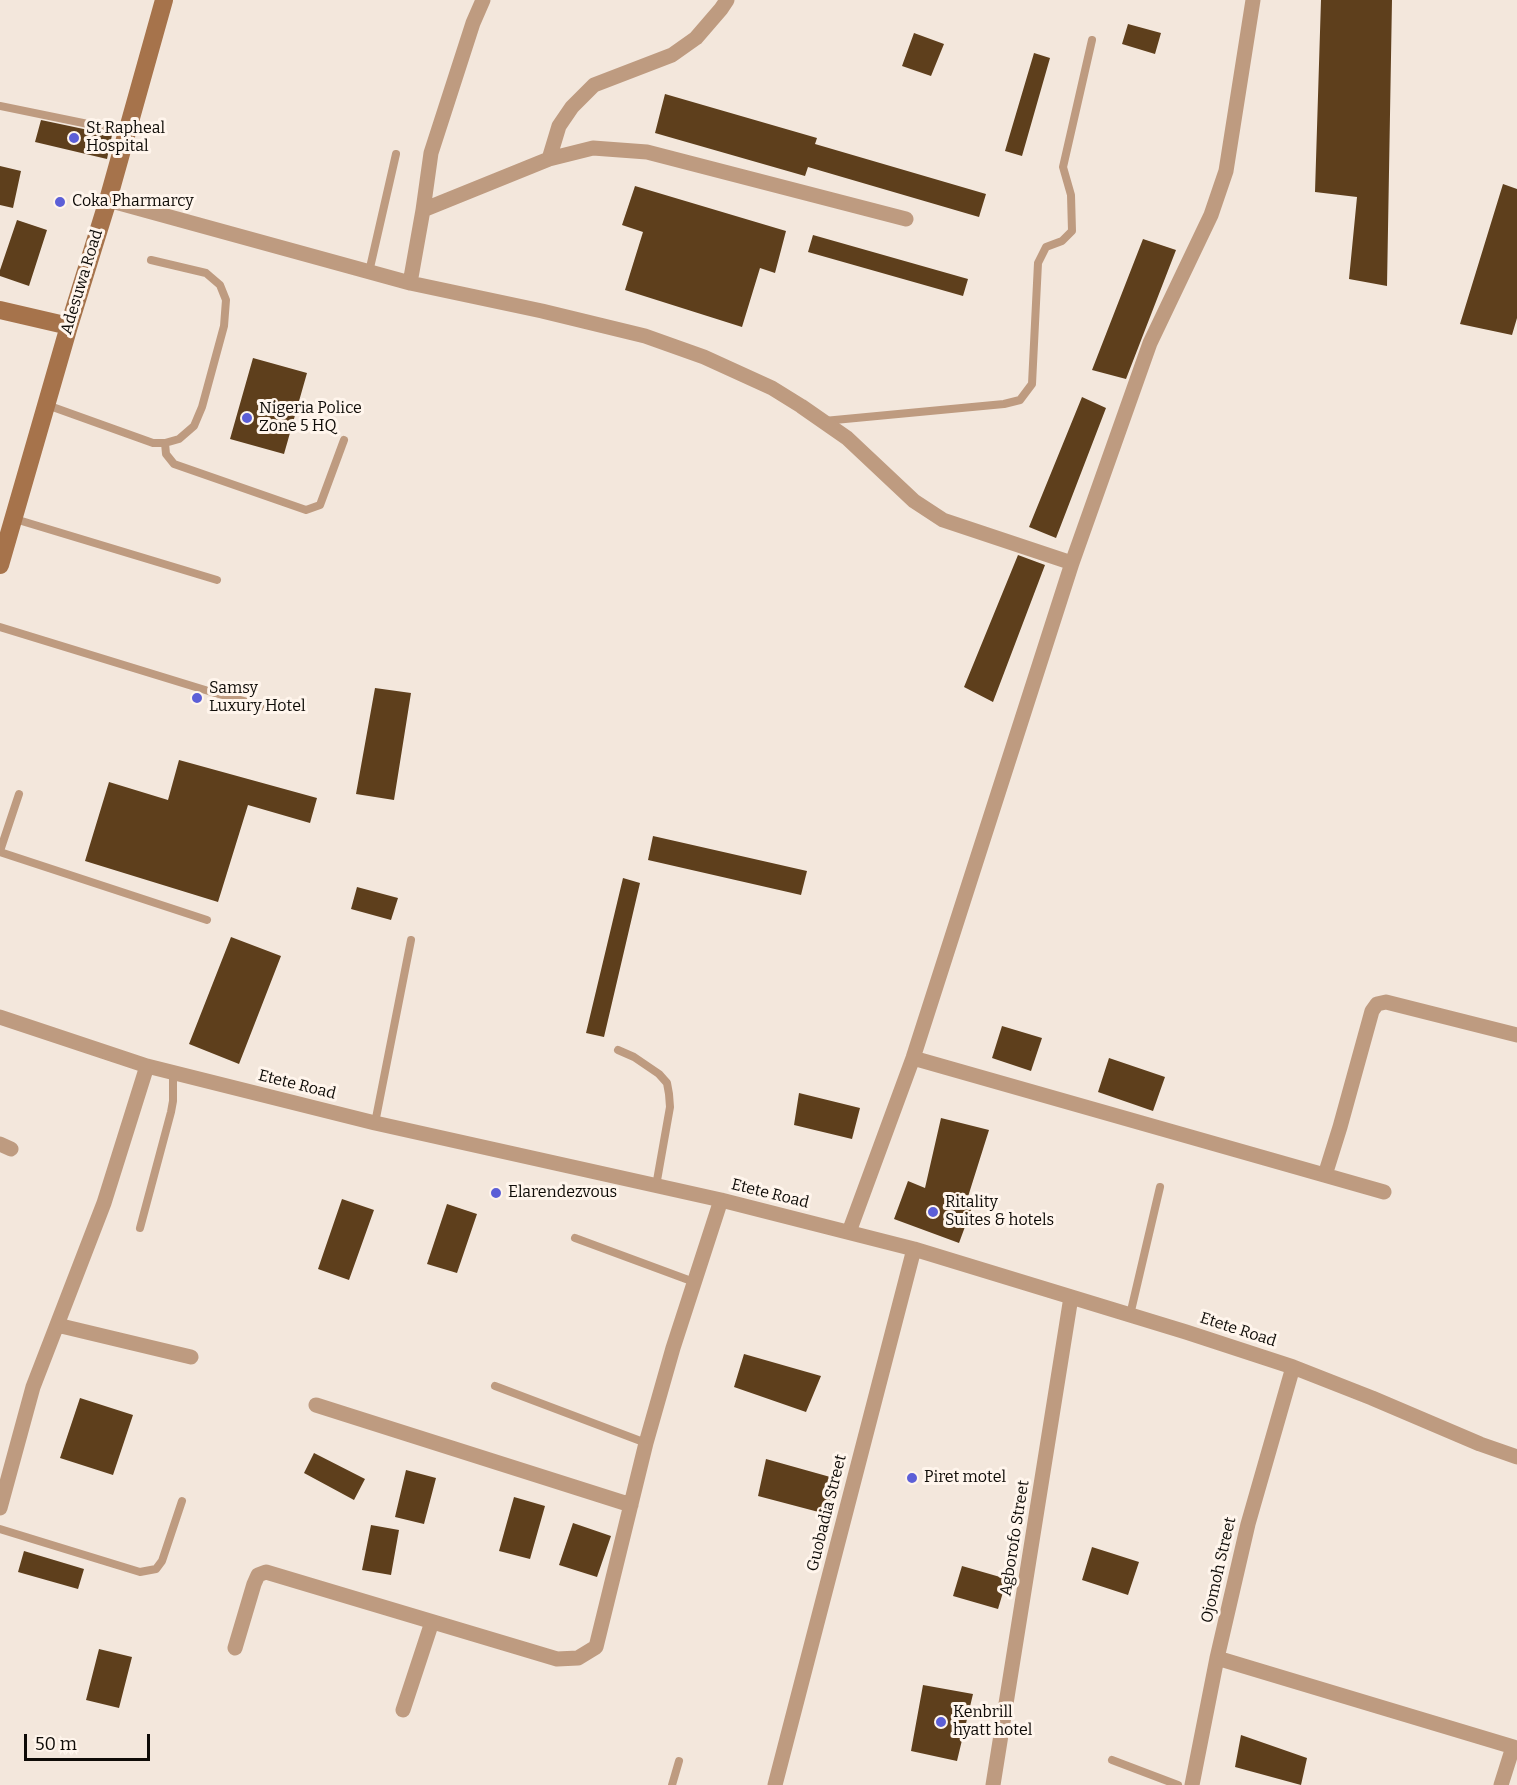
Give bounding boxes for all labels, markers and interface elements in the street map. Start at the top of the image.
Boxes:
place label: St Rapheal Hospital [86,119,165,157]
marker: St Rapheal Hospital [67,131,81,145]
place label: Coka Pharmarcy [72,192,194,212]
marker: Coka Pharmarcy [53,195,67,209]
street label: Adesuwa Road [57,227,107,337]
place label: Nigeria Police Zone 5 HQ [259,399,362,437]
marker: Nigeria Police Zone 5 HQ [240,411,254,425]
place label: Samsy Luxury Hotel [209,679,306,717]
marker: Samsy Luxury Hotel [190,691,204,705]
street label: Etete Road [256,1066,338,1104]
street label: Etete Road [729,1175,811,1213]
place label: Elarendezvous [508,1183,617,1203]
marker: Elarendezvous [489,1186,503,1200]
place label: Ritality Suites & hotels [945,1193,1054,1231]
marker: Ritality Suites & hotels [926,1205,940,1219]
street label: Etete Road [1197,1309,1279,1351]
street label: Guobadia Street [803,1453,851,1573]
place label: Piret motel [924,1468,1006,1488]
marker: Piret motel [905,1471,919,1485]
street label: Agborofo Street [996,1479,1034,1597]
street label: Ojomoh Street [1197,1515,1241,1625]
place label: Kenbrill hyatt hotel [953,1703,1032,1741]
marker: Kenbrill hyatt hotel [934,1715,948,1729]
scale bar [27,1722,153,1760]
text: 50 m [35,1733,77,1755]

